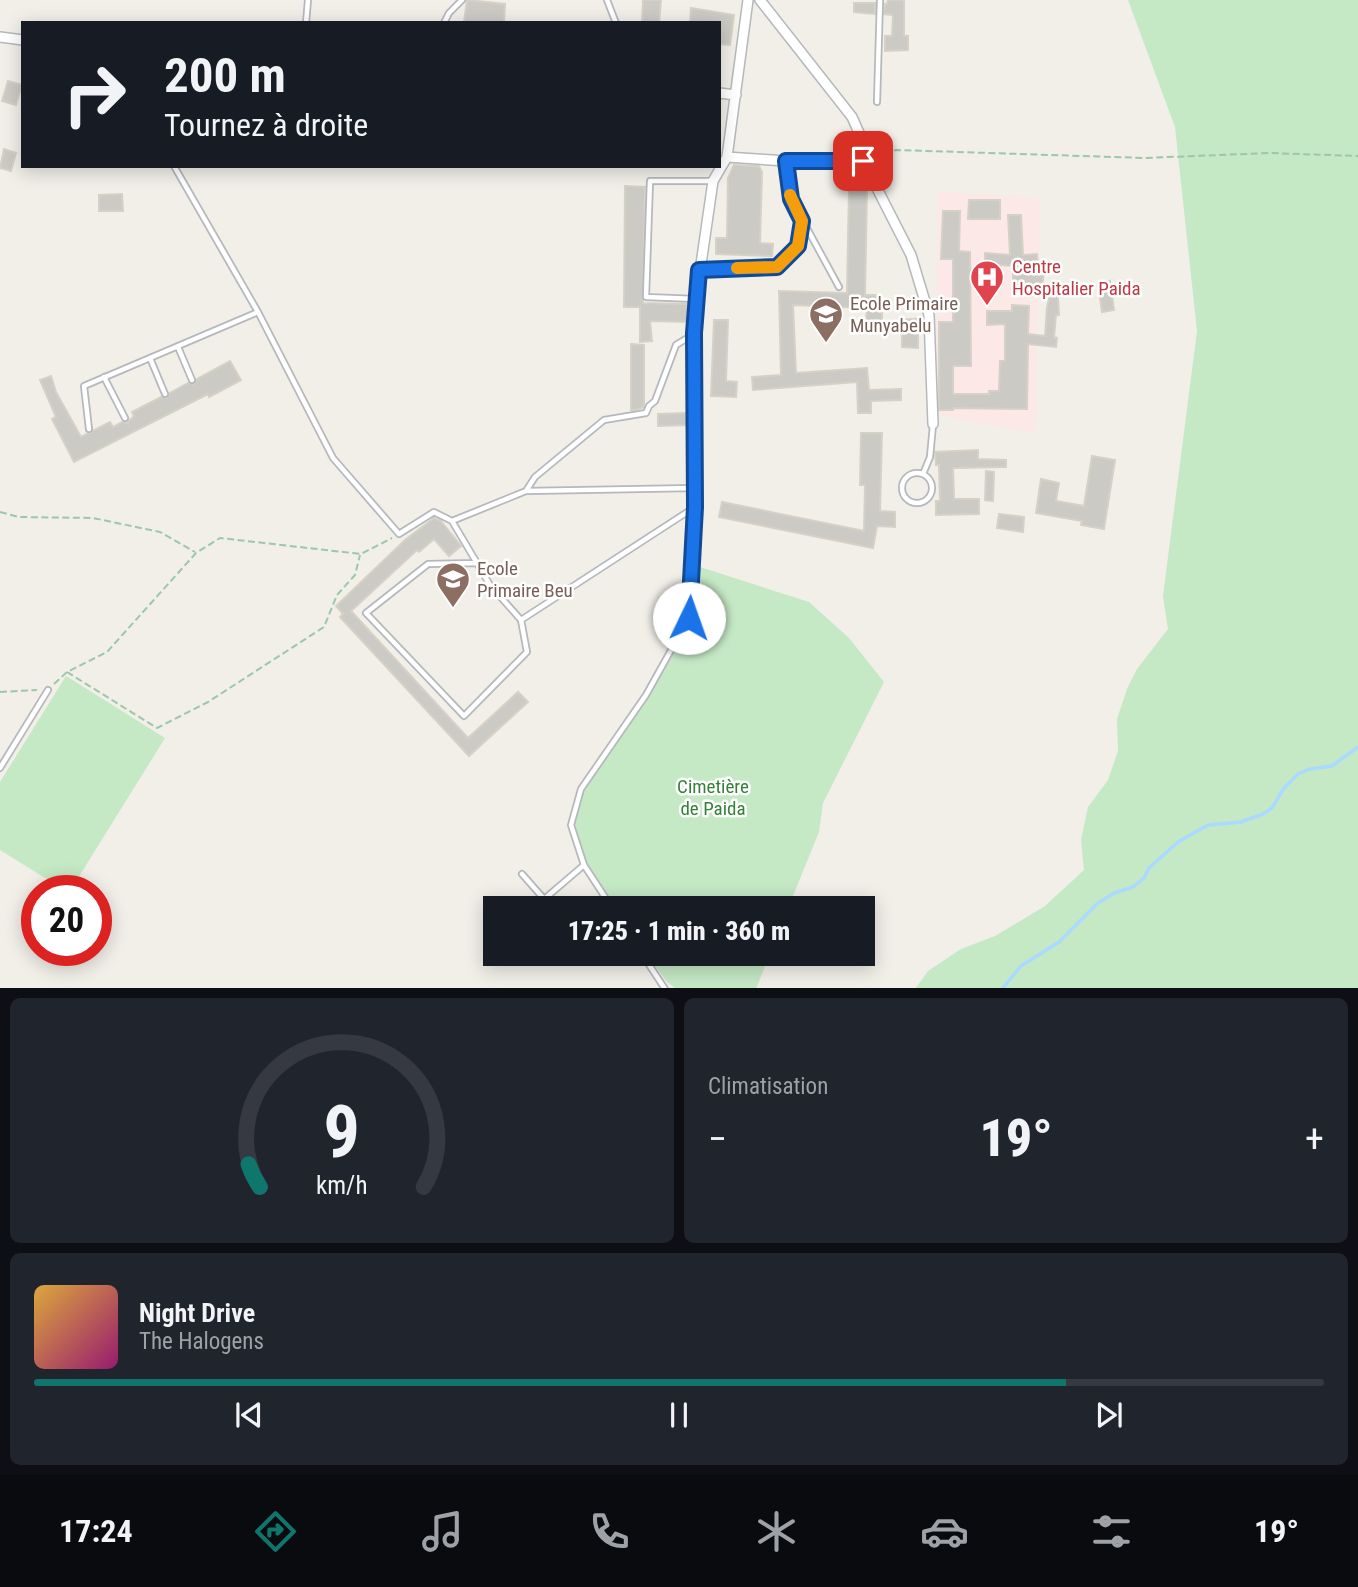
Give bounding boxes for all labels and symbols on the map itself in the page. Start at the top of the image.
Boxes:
pin [833,131,893,191]
place label: Centre Hospitalier Paida [1012,255,1141,300]
hospital icon: Centre Hospitalier Paida [968,258,1006,307]
place label: Ecole Primaire Munyabelu [850,292,958,337]
school or university icon: Ecole Primaire Munyabelu [807,295,845,344]
place label: Ecole Primaire Beu [477,557,573,602]
school or university icon: Ecole Primaire Beu [434,560,472,609]
position arrow [652,581,726,655]
park label: Cimetière de Paida [677,775,749,820]
speed limit sign: 20 [21,875,112,966]

